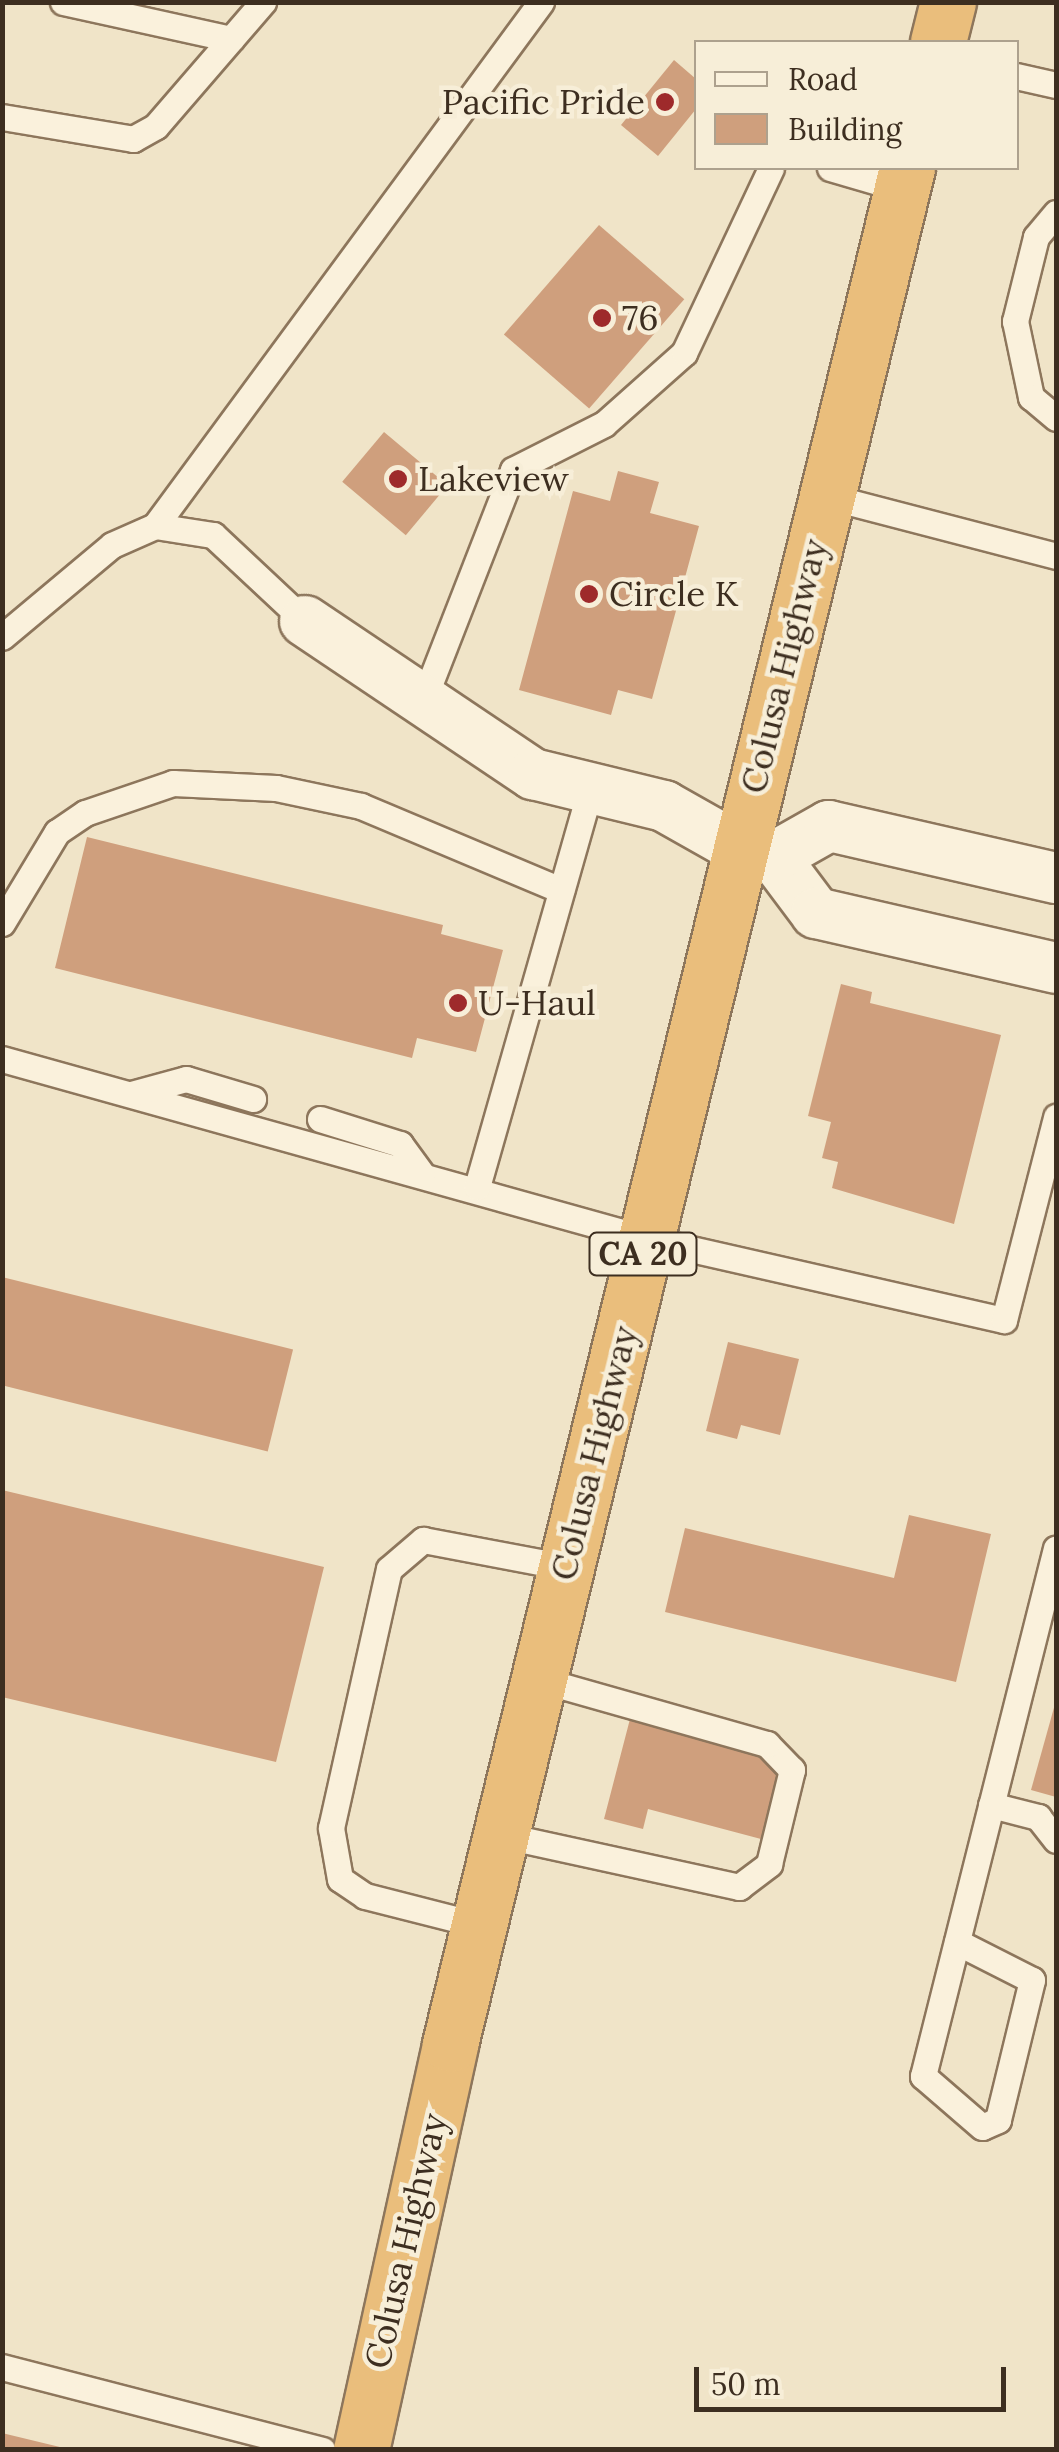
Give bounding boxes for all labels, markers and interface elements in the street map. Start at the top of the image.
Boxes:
legend [694,40,1019,170]
text: Road [788,60,858,98]
place label: Pacific Pride [442,81,645,123]
marker: Pacific Pride [654,91,676,113]
text: Building [788,110,902,148]
place label: 76 [622,297,658,339]
marker: 76 [591,307,613,329]
place label: Lakeview [418,458,569,500]
marker: Lakeview [387,468,409,490]
street label: Colusa Highway [732,535,836,797]
place label: Circle K [609,573,738,615]
marker: Circle K [578,583,600,605]
place label: U-Haul [478,982,596,1024]
marker: U-Haul [447,992,469,1014]
road number: CA 20 [588,1227,698,1281]
street label: Colusa Highway [542,1322,646,1584]
street label: Colusa Highway [356,2109,456,2373]
scale bar [699,2347,1012,2409]
text: 50 m [711,2365,781,2403]

